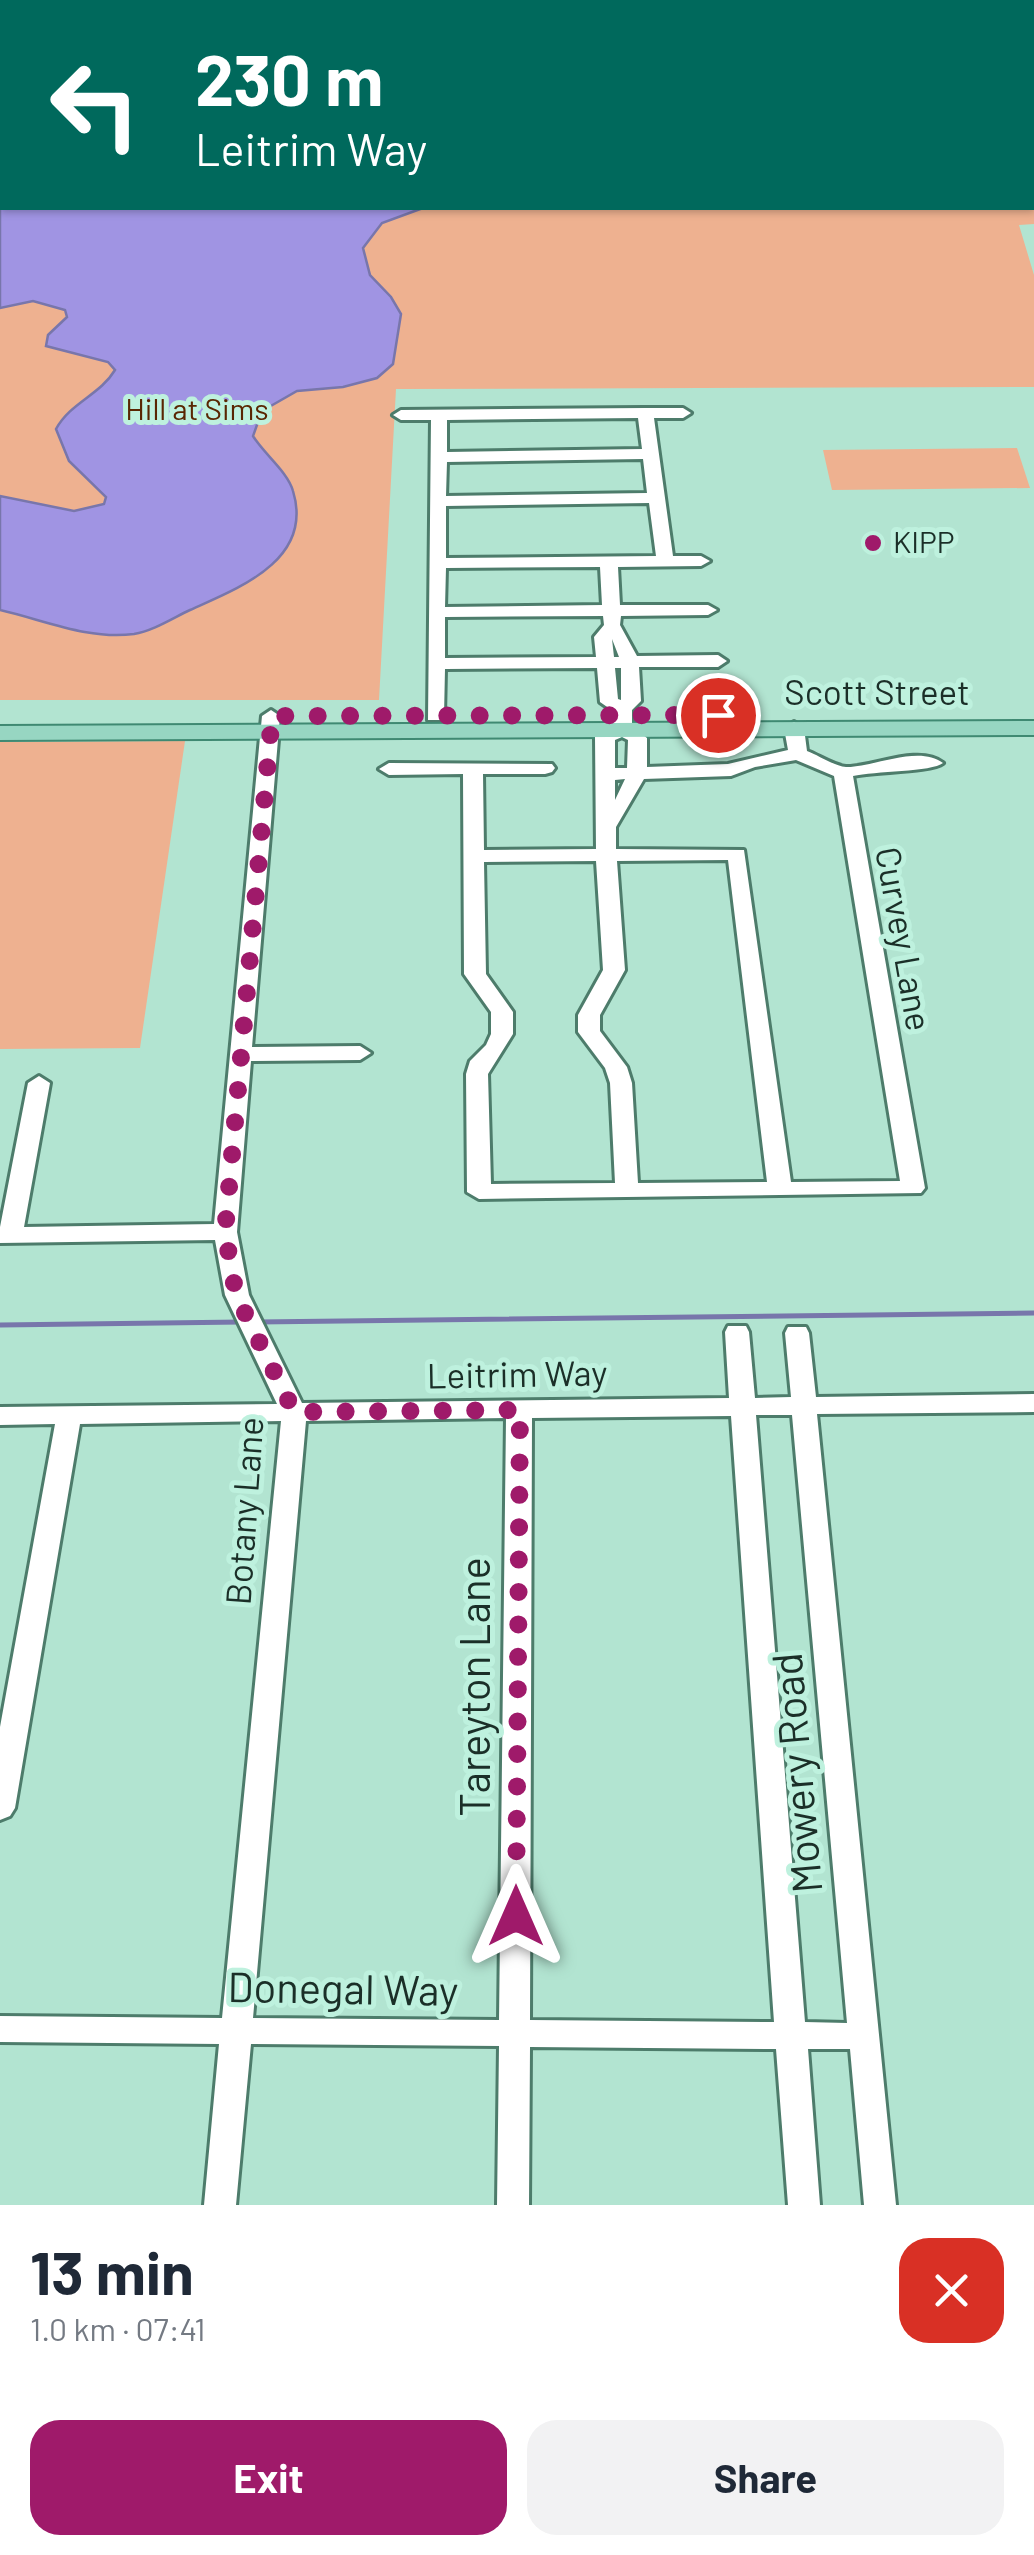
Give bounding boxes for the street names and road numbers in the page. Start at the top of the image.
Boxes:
street label: Scott Street [784,670,970,712]
street label: Curvey Lane [868,843,942,1034]
street label: Leitrim Way [426,1350,608,1396]
street label: Botany Lane [215,1416,271,1606]
street label: Tareyton Lane [448,1557,499,1817]
street label: Mowery Road [760,1651,831,1895]
street label: Donegal Way [227,1960,459,2015]

